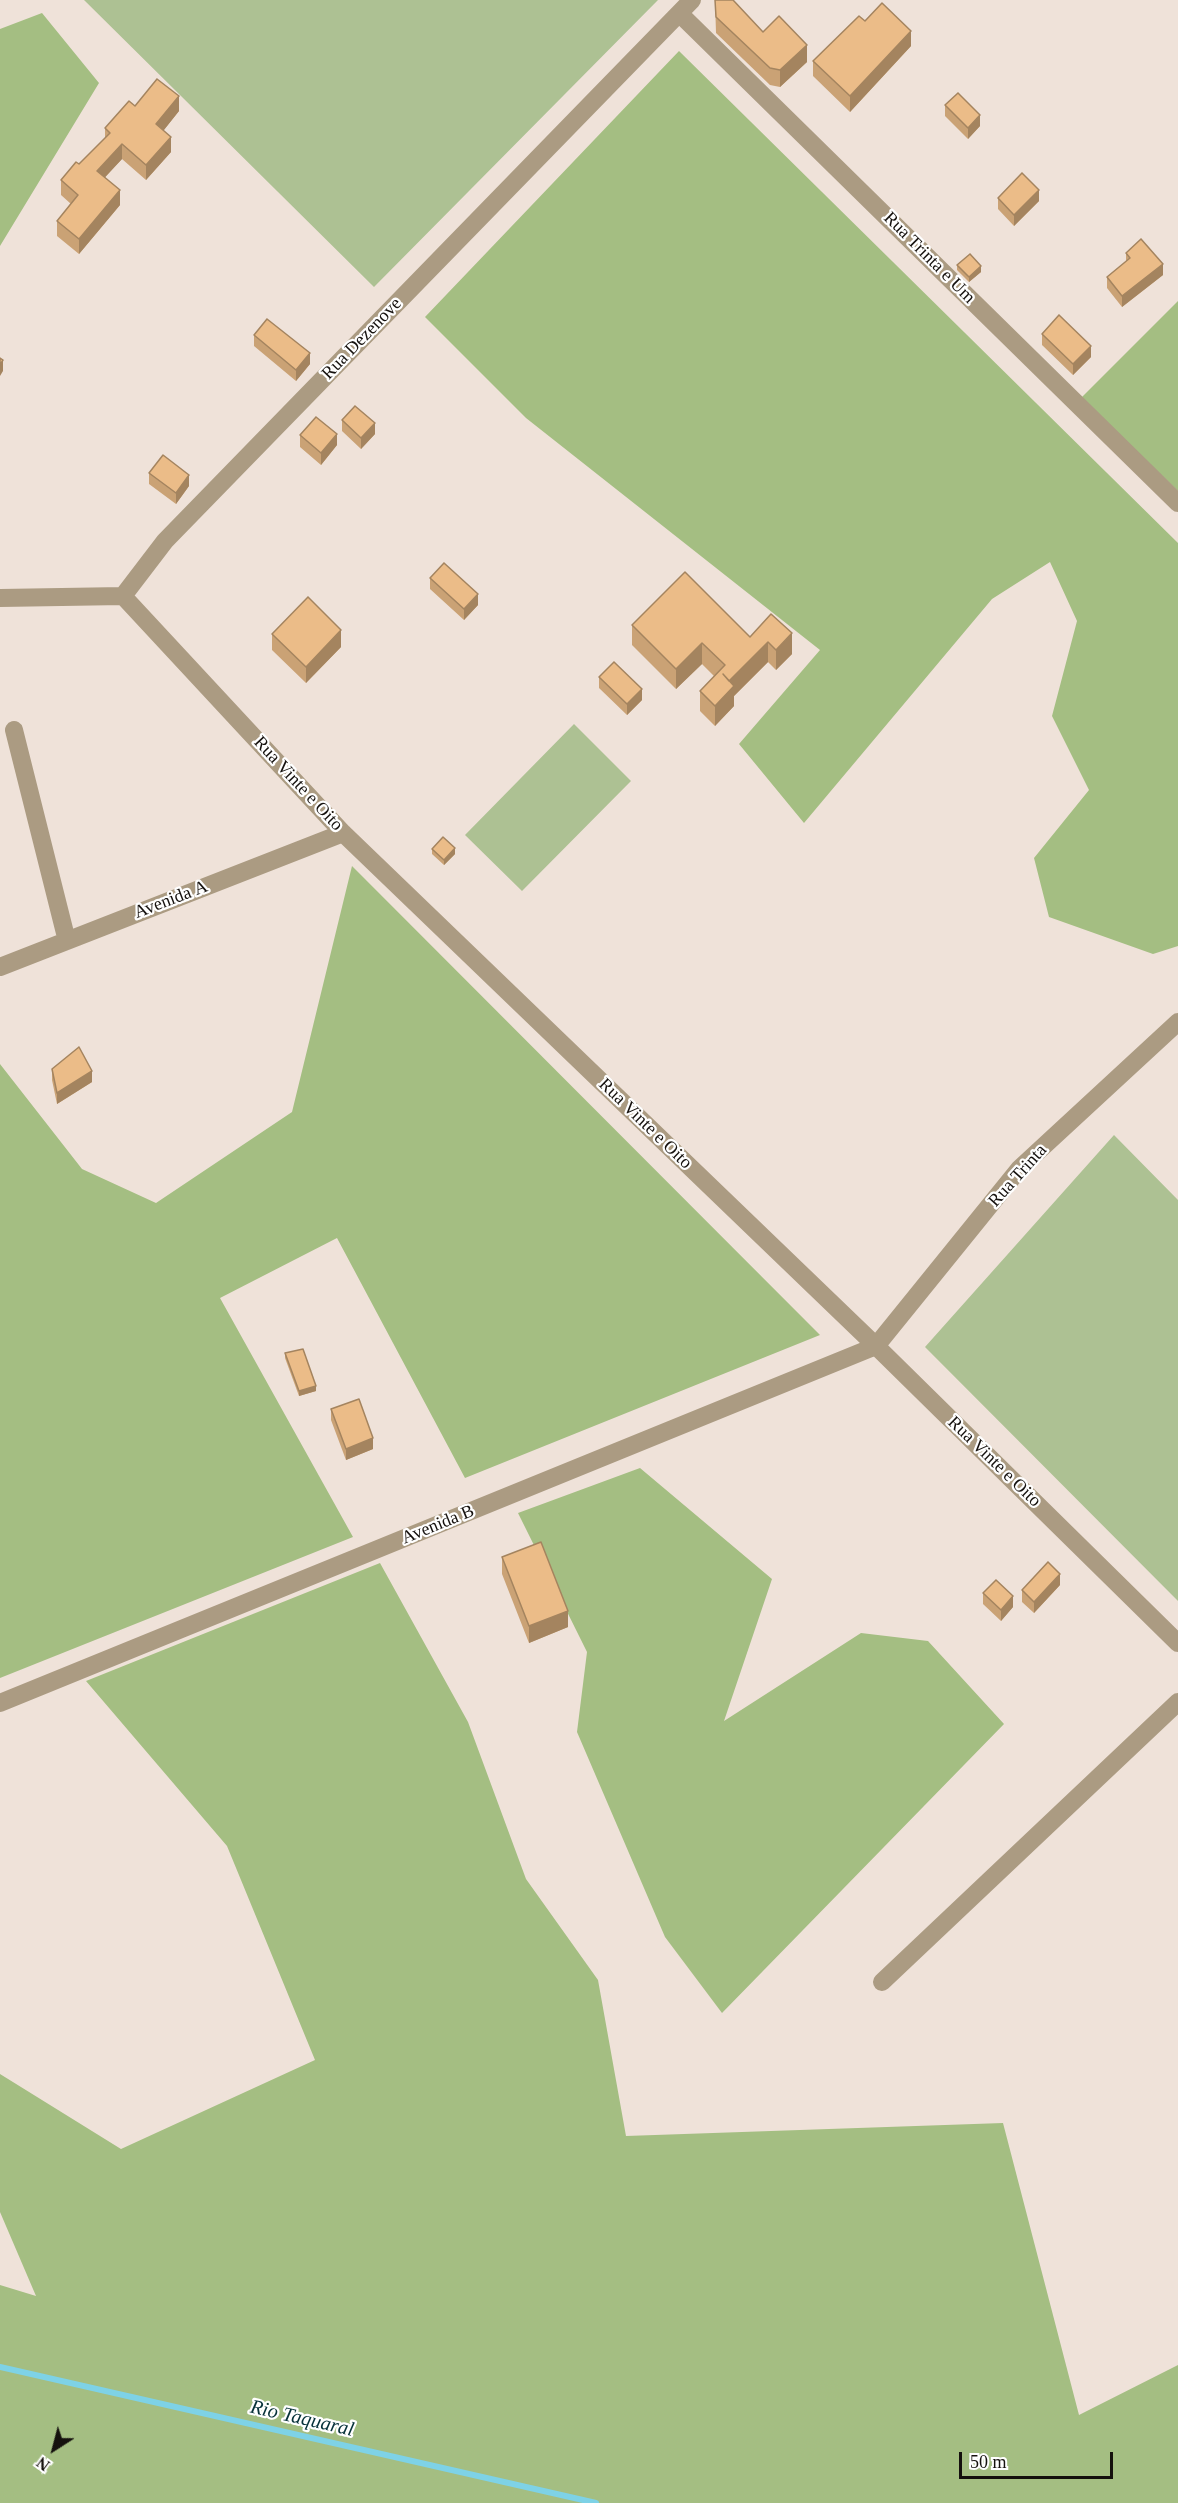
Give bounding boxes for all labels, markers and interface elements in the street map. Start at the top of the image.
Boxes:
street label: Rua Trinta e Um [879,208,979,308]
street label: Rua Dezenove [318,294,406,384]
street label: Rua Vinte e Oito [249,732,347,836]
street label: Avenida A [131,876,211,924]
street label: Rua Vinte e Oito [594,1074,696,1174]
street label: Rua Trinta [984,1140,1052,1212]
street label: Rua Vinte e Oito [943,1412,1045,1512]
street label: Avenida B [399,1501,477,1549]
water label: Rio Taquaral [248,2395,356,2443]
north arrow [24,2419,84,2479]
scale bar [962,2440,1116,2478]
text: 50 m [970,2452,1007,2472]
text: N [33,2454,53,2474]

